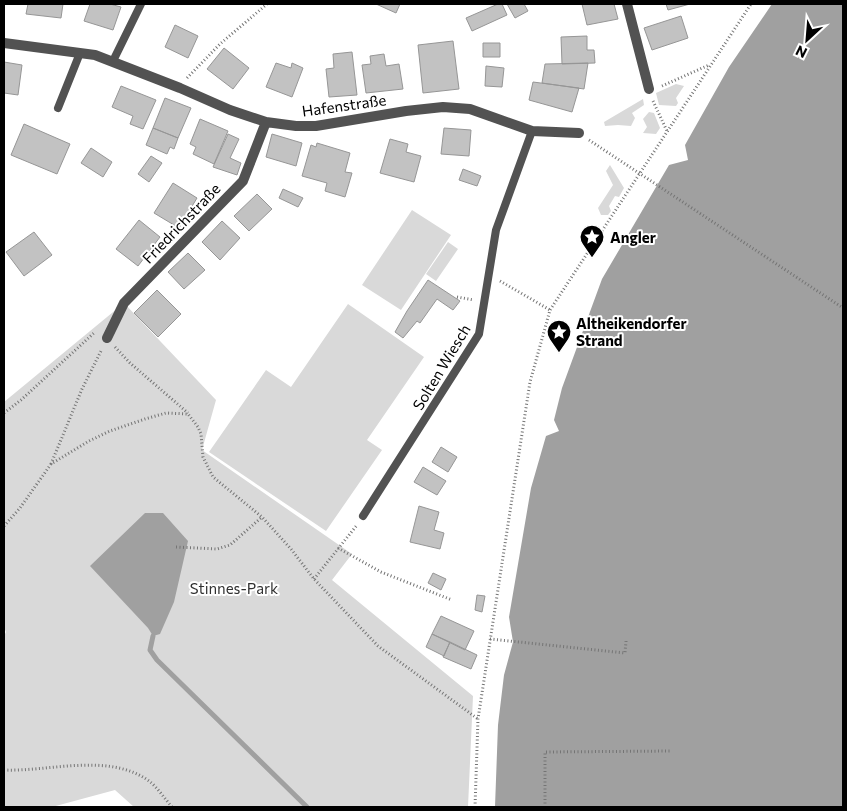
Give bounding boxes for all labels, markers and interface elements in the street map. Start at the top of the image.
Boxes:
north arrow [782,15,832,65]
text: N [793,42,810,62]
street label: Hafenstraße [301,90,387,120]
street label: Friedrichstraße [138,179,224,267]
place icon: Angler [579,224,605,258]
place label: Angler [610,228,656,246]
place label: Altheikendorfer Strand [576,314,687,349]
place icon: Altheikendorfer Strand [546,319,572,353]
street label: Solten Wiesch [408,321,474,413]
park label: Stinnes-Park [190,579,278,597]

